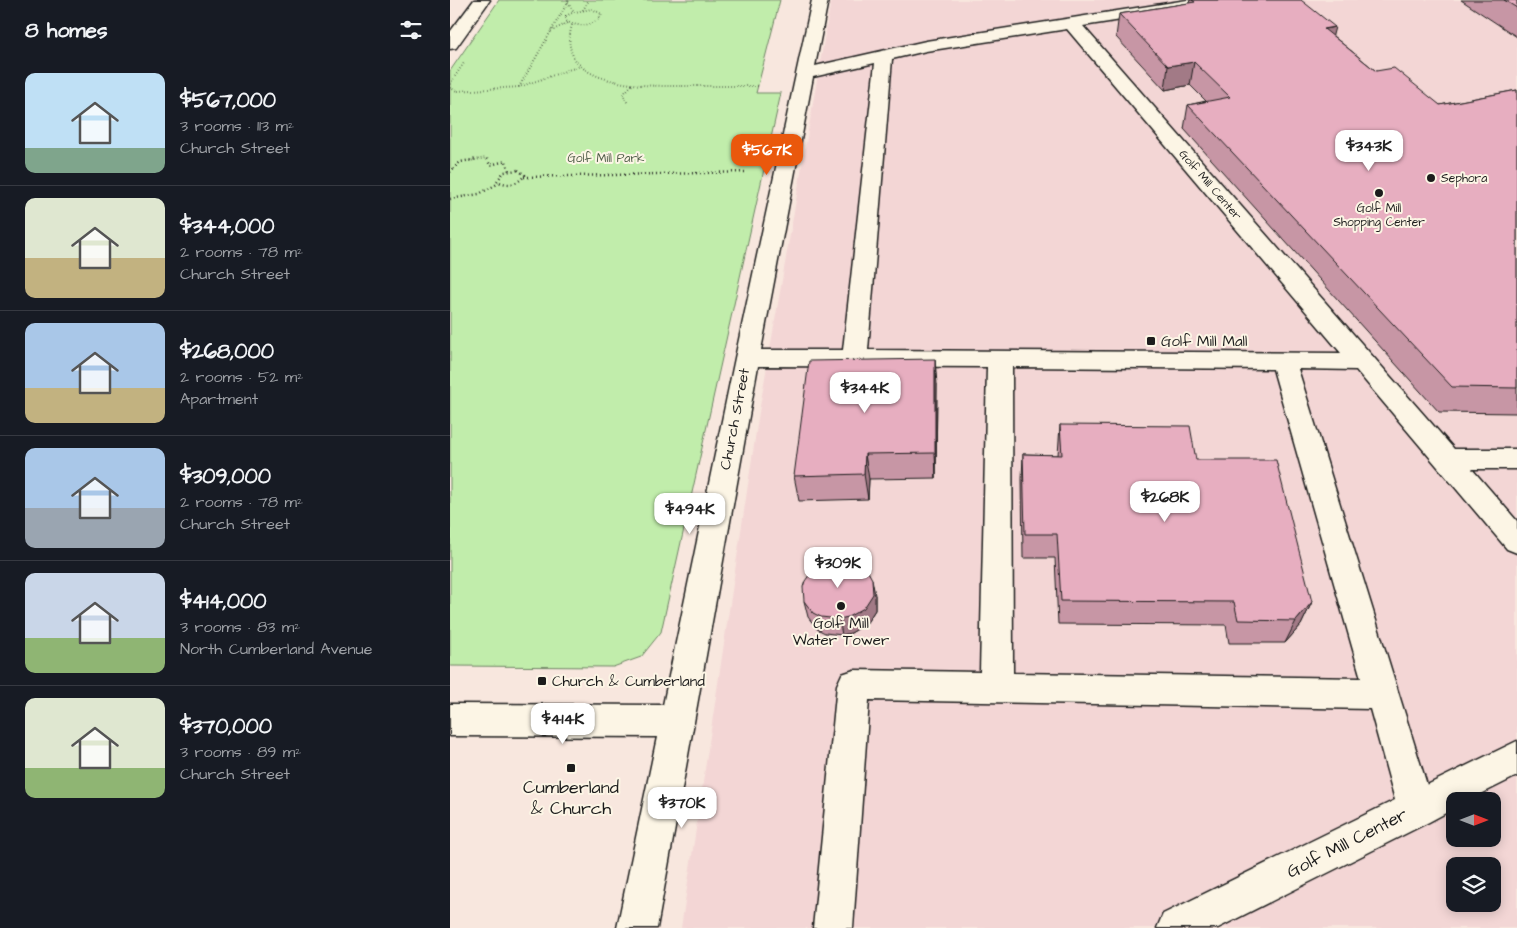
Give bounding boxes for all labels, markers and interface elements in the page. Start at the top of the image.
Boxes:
text: 8 homes [25,16,107,45]
icon: filters [397,16,425,44]
text: $567,000 [180,86,276,115]
icon: home [65,93,125,153]
text: 3 rooms · 113 m² [180,115,294,137]
pin: $343K [1334,130,1404,172]
pin: $567K [732,134,802,176]
text: $343K [1346,135,1392,157]
text: Church Street [180,137,290,159]
text: $567K [742,139,792,161]
street label: Golf Mill Center [1175,146,1246,224]
park label: Golf Mill Park [568,150,645,167]
place label: Sephora [1441,170,1487,187]
marker: Sephora [1425,172,1437,184]
marker: Golf Mill Shopping Center [1373,187,1385,199]
place label: Golf Mill Shopping Center [1333,200,1425,232]
text: $344,000 [180,212,274,241]
icon: home [65,218,125,278]
text: 2 rooms · 78 m² [180,241,303,263]
text: Church Street [180,263,290,285]
place label: Golf Mill Mall [1161,331,1247,352]
marker: Golf Mill Mall [1145,335,1157,347]
text: $268,000 [180,337,274,366]
icon: home [65,343,125,403]
text: 2 rooms · 52 m² [180,366,303,388]
street label: Church Street [715,366,755,472]
pin: $344K [830,372,900,414]
text: $344K [841,377,889,399]
text: Apartment [180,388,258,410]
text: $309,000 [180,462,271,491]
icon: home [65,468,125,528]
pin: $268K [1130,480,1200,523]
text: $268K [1141,486,1189,508]
text: 2 rooms · 78 m² [180,491,303,513]
pin: $494K [655,492,725,535]
text: $494K [665,498,715,520]
text: Church Street [180,513,290,535]
pin: $309K [803,546,873,589]
text: $309K [815,552,861,574]
text: $414,000 [180,587,266,616]
icon: home [65,593,125,653]
marker: Golf Mill Water Tower [835,600,847,612]
place label: Golf Mill Water Tower [793,613,889,651]
text: 3 rooms · 83 m² [180,616,300,638]
text: North Cumberland Avenue [180,638,372,660]
place label: Church & Cumberland [552,671,705,692]
marker: Church & Cumberland [536,675,548,687]
pin: $414K [528,702,598,745]
text: $414K [542,708,584,730]
text: $370,000 [180,712,272,741]
icon: home [65,718,125,778]
text: 3 rooms · 89 m² [180,741,301,763]
marker: Cumberland & Church [565,762,577,774]
text: Church Street [180,763,290,785]
place label: Cumberland & Church [523,775,619,821]
pin: $370K [647,786,717,829]
text: $370K [659,792,705,814]
north arrow [1446,792,1501,848]
map controls [1446,792,1501,912]
street label: Golf Mill Center [1282,802,1412,884]
button: layers [1446,857,1501,912]

